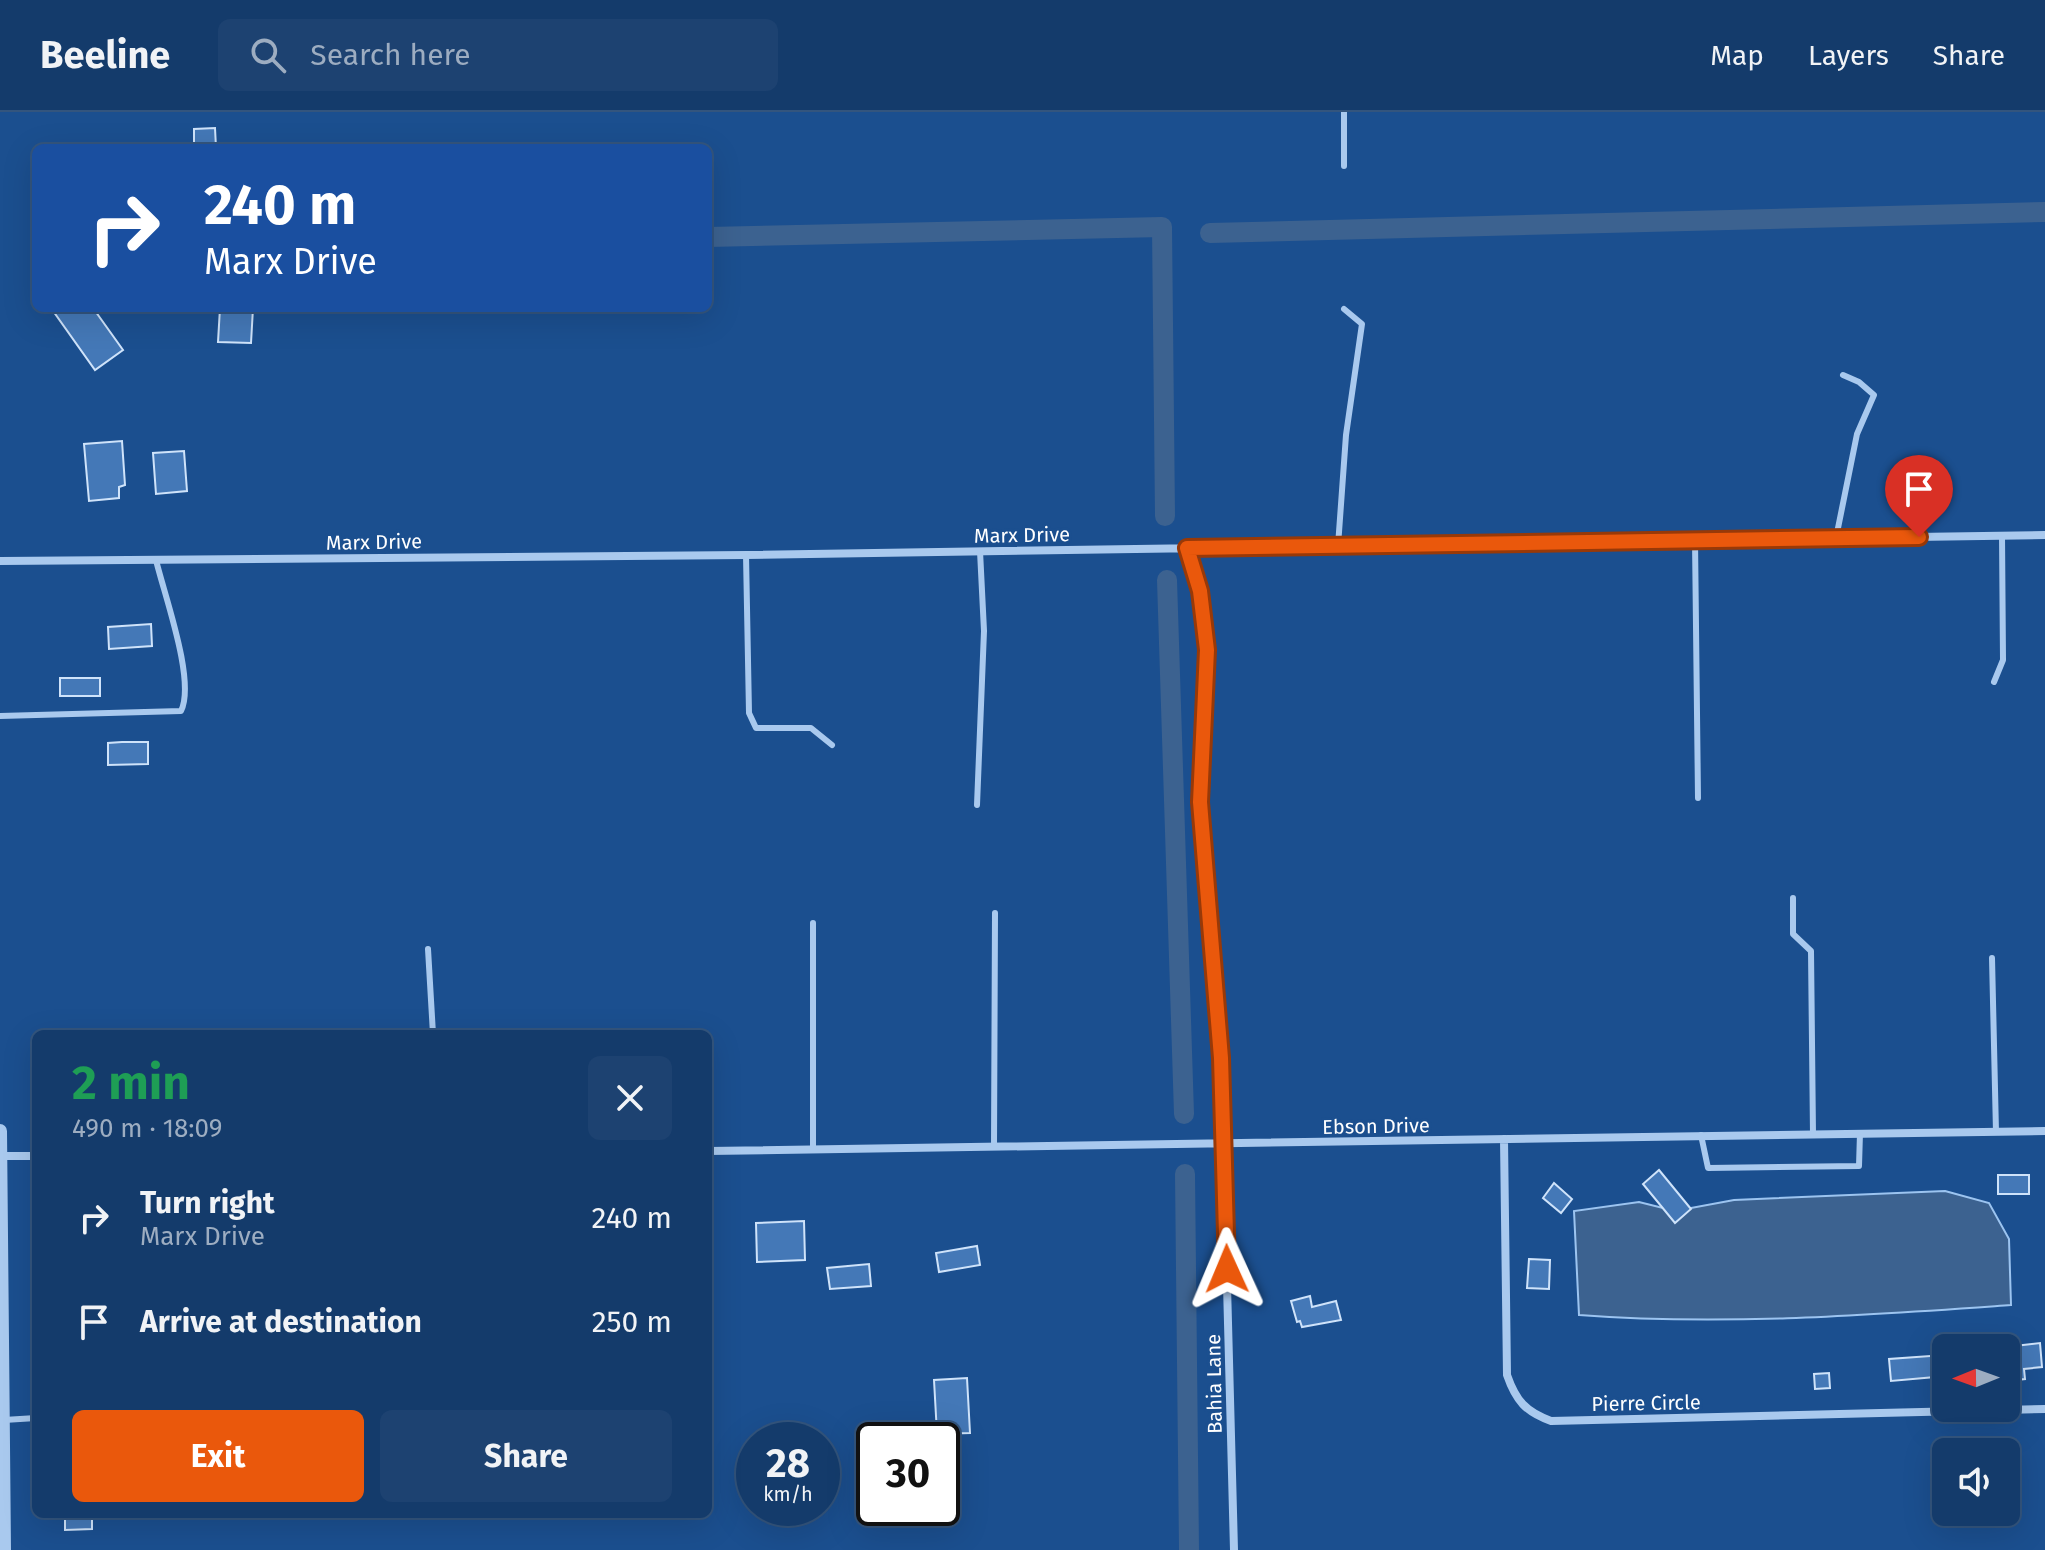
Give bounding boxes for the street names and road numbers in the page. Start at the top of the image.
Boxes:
street label: Marx Drive [974,522,1070,548]
street label: Marx Drive [326,529,422,555]
street label: Ebson Drive [1322,1113,1430,1139]
street label: Bahia Lane [1201,1334,1227,1434]
street label: Pierre Circle [1591,1390,1701,1416]

